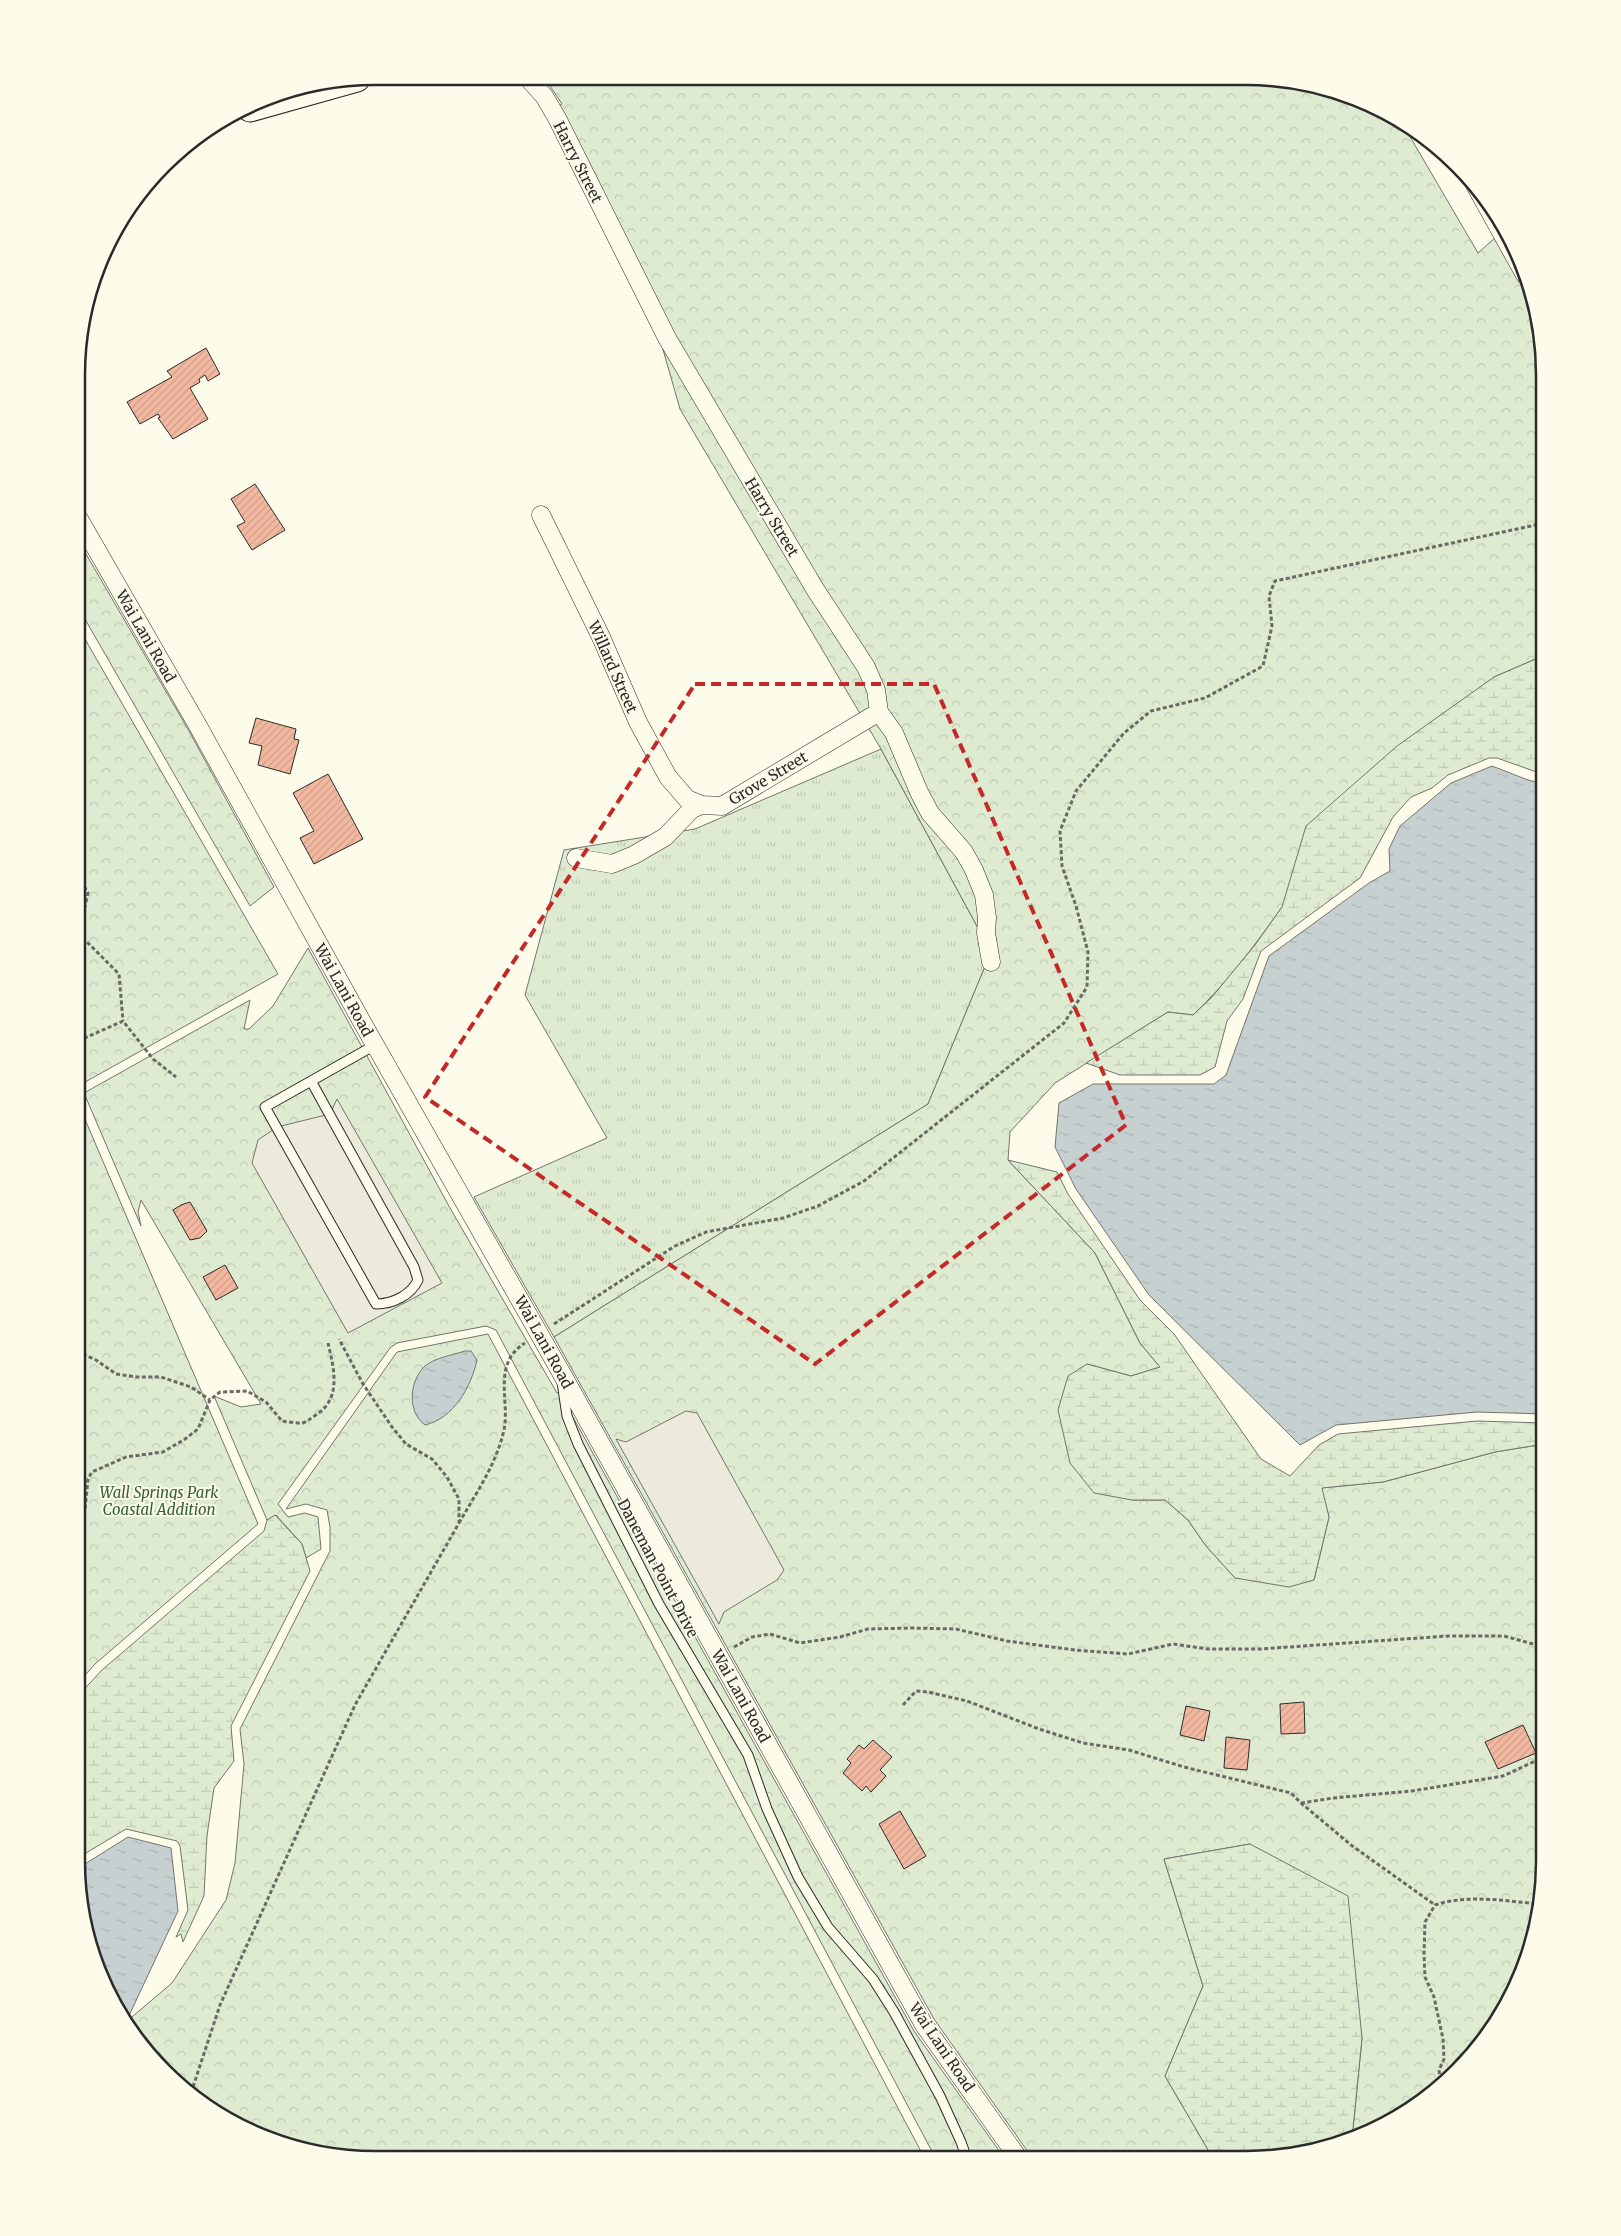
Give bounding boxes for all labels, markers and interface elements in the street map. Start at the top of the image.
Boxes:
street label: Harry Street [549,118,607,206]
street label: Harry Street [741,474,803,560]
street label: Wai Lani Road [111,586,180,686]
street label: Willard Street [584,617,642,716]
street label: Grove Street [725,747,811,809]
street label: Wai Lani Road [310,939,377,1040]
street label: Wai Lani Road [510,1291,577,1392]
park label: Wall Springs Park Coastal Addition [100,1483,219,1519]
street label: Daneman Point Drive [613,1495,703,1641]
street label: Wai Lani Road [707,1645,774,1746]
street label: Wai Lani Road [905,1998,979,2095]

